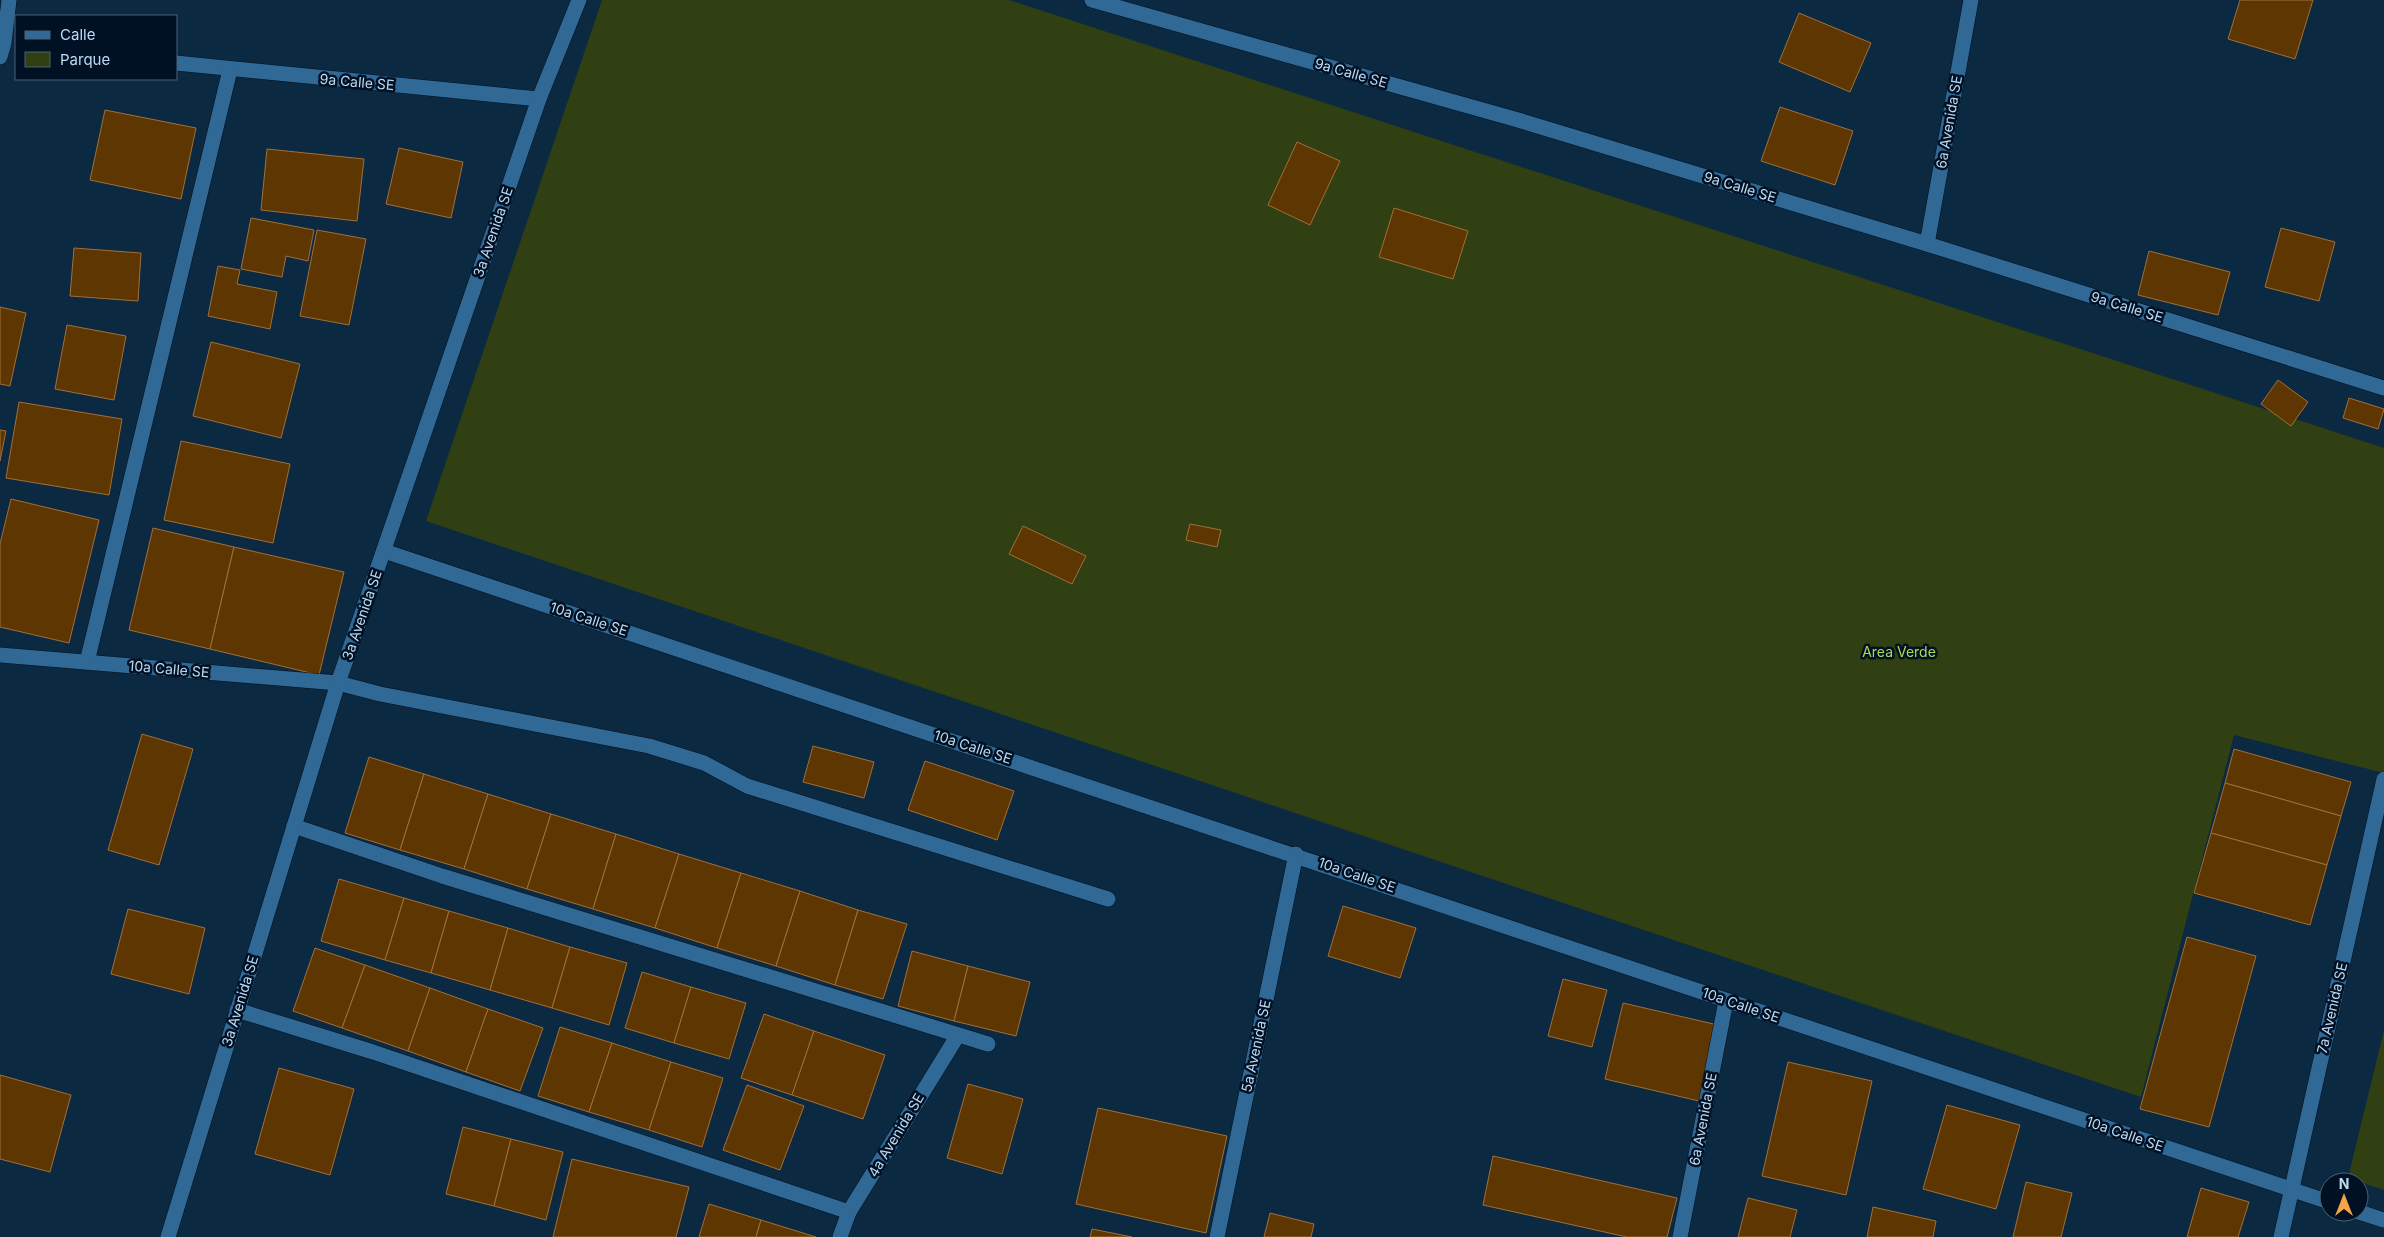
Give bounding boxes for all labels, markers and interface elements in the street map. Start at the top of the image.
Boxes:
legend [15,15,178,80]
text: Calle [60,25,95,44]
text: Parque [60,50,110,69]
street label: 9a Calle SE [1313,54,1389,91]
street label: 9a Calle SE [319,70,395,93]
street label: 6a Avenida SE [1932,74,1965,170]
street label: 9a Calle SE [1702,167,1778,206]
street label: 3a Avenida SE [469,184,516,279]
street label: 9a Calle SE [2089,287,2165,326]
street label: 3a Avenida SE [338,567,385,662]
street label: 10a Calle SE [548,598,630,639]
park label: Area Verde [1862,643,1936,660]
street label: 10a Calle SE [128,657,210,680]
street label: 10a Calle SE [932,726,1014,767]
street label: 10a Calle SE [1316,853,1398,896]
street label: 3a Avenida SE [218,953,261,1048]
street label: 7a Avenida SE [2313,961,2350,1055]
street label: 10a Calle SE [1700,983,1782,1026]
street label: 5a Avenida SE [1237,998,1274,1094]
street label: 6a Avenida SE [1685,1071,1720,1167]
street label: 4a Avenida SE [864,1090,927,1180]
street label: 10a Calle SE [2084,1112,2166,1155]
north arrow [2319,1172,2369,1222]
text: N [2339,1175,2349,1192]

